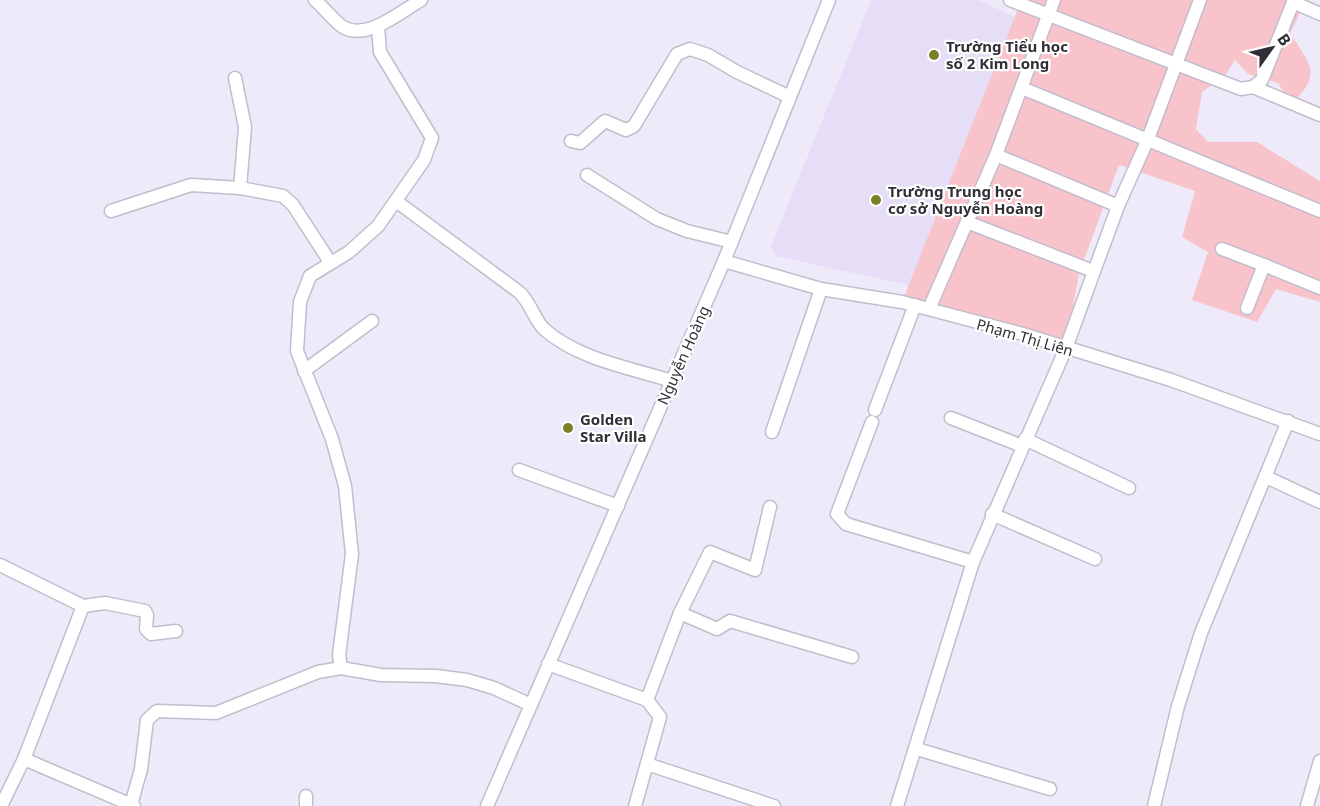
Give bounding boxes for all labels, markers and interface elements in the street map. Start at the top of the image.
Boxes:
north arrow [1242,18,1302,78]
text: B [1272,29,1297,50]
place label: Trường Tiểu học số 2 Kim Long [946,36,1068,73]
marker: Trường Tiểu học số 2 Kim Long [927,48,941,62]
place label: Trường Trung học cơ sở Nguyễn Hoàng [888,181,1043,218]
marker: Trường Trung học cơ sở Nguyễn Hoàng [869,193,883,207]
street label: Nguyễn Hoàng [652,302,714,408]
street label: Phạm Thị Liên [974,314,1076,360]
place label: Golden Star Villa [580,409,647,446]
marker: Golden Star Villa [561,421,575,435]

